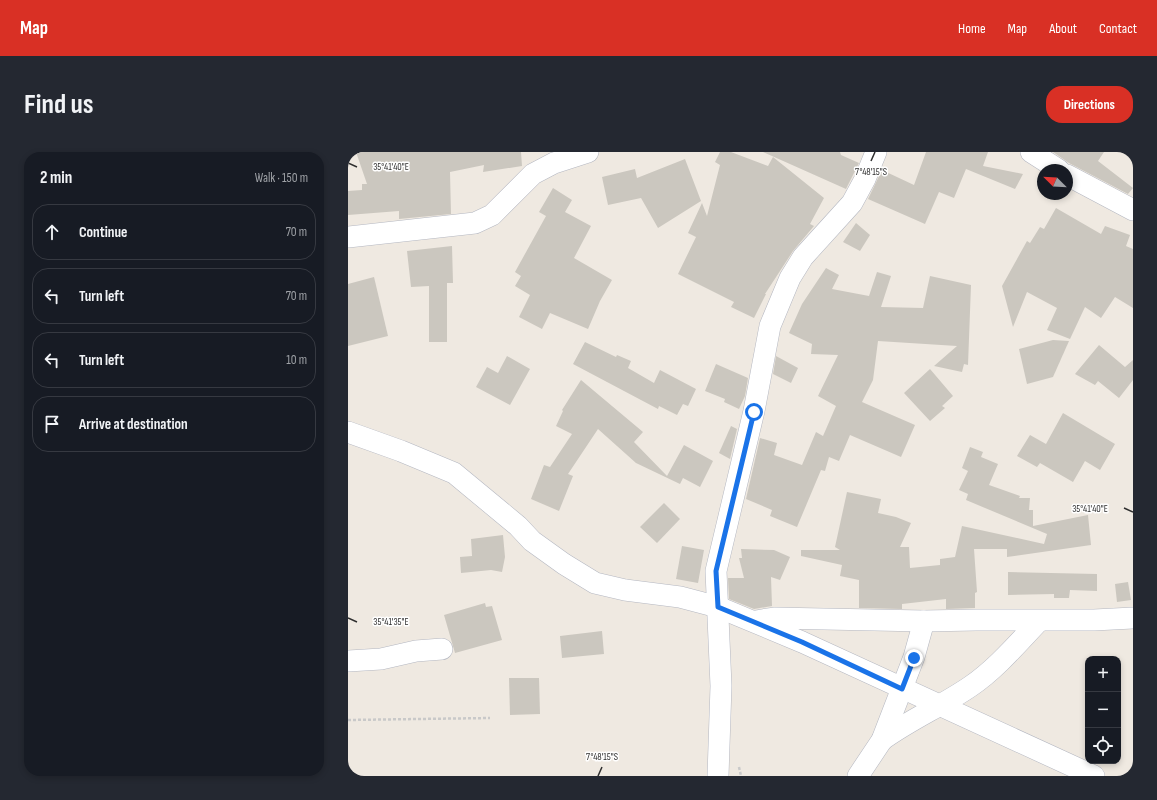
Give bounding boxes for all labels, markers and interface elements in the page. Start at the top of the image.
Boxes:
text: Map [20,17,48,40]
text: Home [958,20,986,37]
text: Map [1008,20,1027,37]
text: About [1049,20,1077,37]
text: Contact [1099,20,1137,37]
button: Directions [1046,86,1133,123]
text: Find us [24,88,93,121]
text: 35°41'40"E [373,161,409,173]
north arrow [1037,164,1073,200]
text: 7°48'15"S [855,166,887,178]
text: 2 min [40,168,72,188]
text: Walk · 150 m [255,170,308,186]
icon: ahead [41,221,63,243]
text: Continue [79,223,128,242]
text: 70 m [286,224,307,240]
icon: left [41,285,63,307]
text: Turn left [79,287,124,306]
text: 70 m [286,288,307,304]
icon: left [41,349,63,371]
text: Turn left [79,351,124,370]
text: 10 m [286,352,307,368]
route start [745,403,763,421]
icon: arrive [41,413,63,435]
text: Arrive at destination [79,415,188,434]
text: 35°41'40"E [1072,503,1108,515]
text: 35°41'35"E [373,616,409,628]
route end [905,649,923,667]
map controls [1085,656,1121,764]
button: + [1085,656,1121,692]
button: − [1085,692,1121,728]
button: locate [1085,728,1121,764]
text: 7°48'15"S [586,751,618,763]

